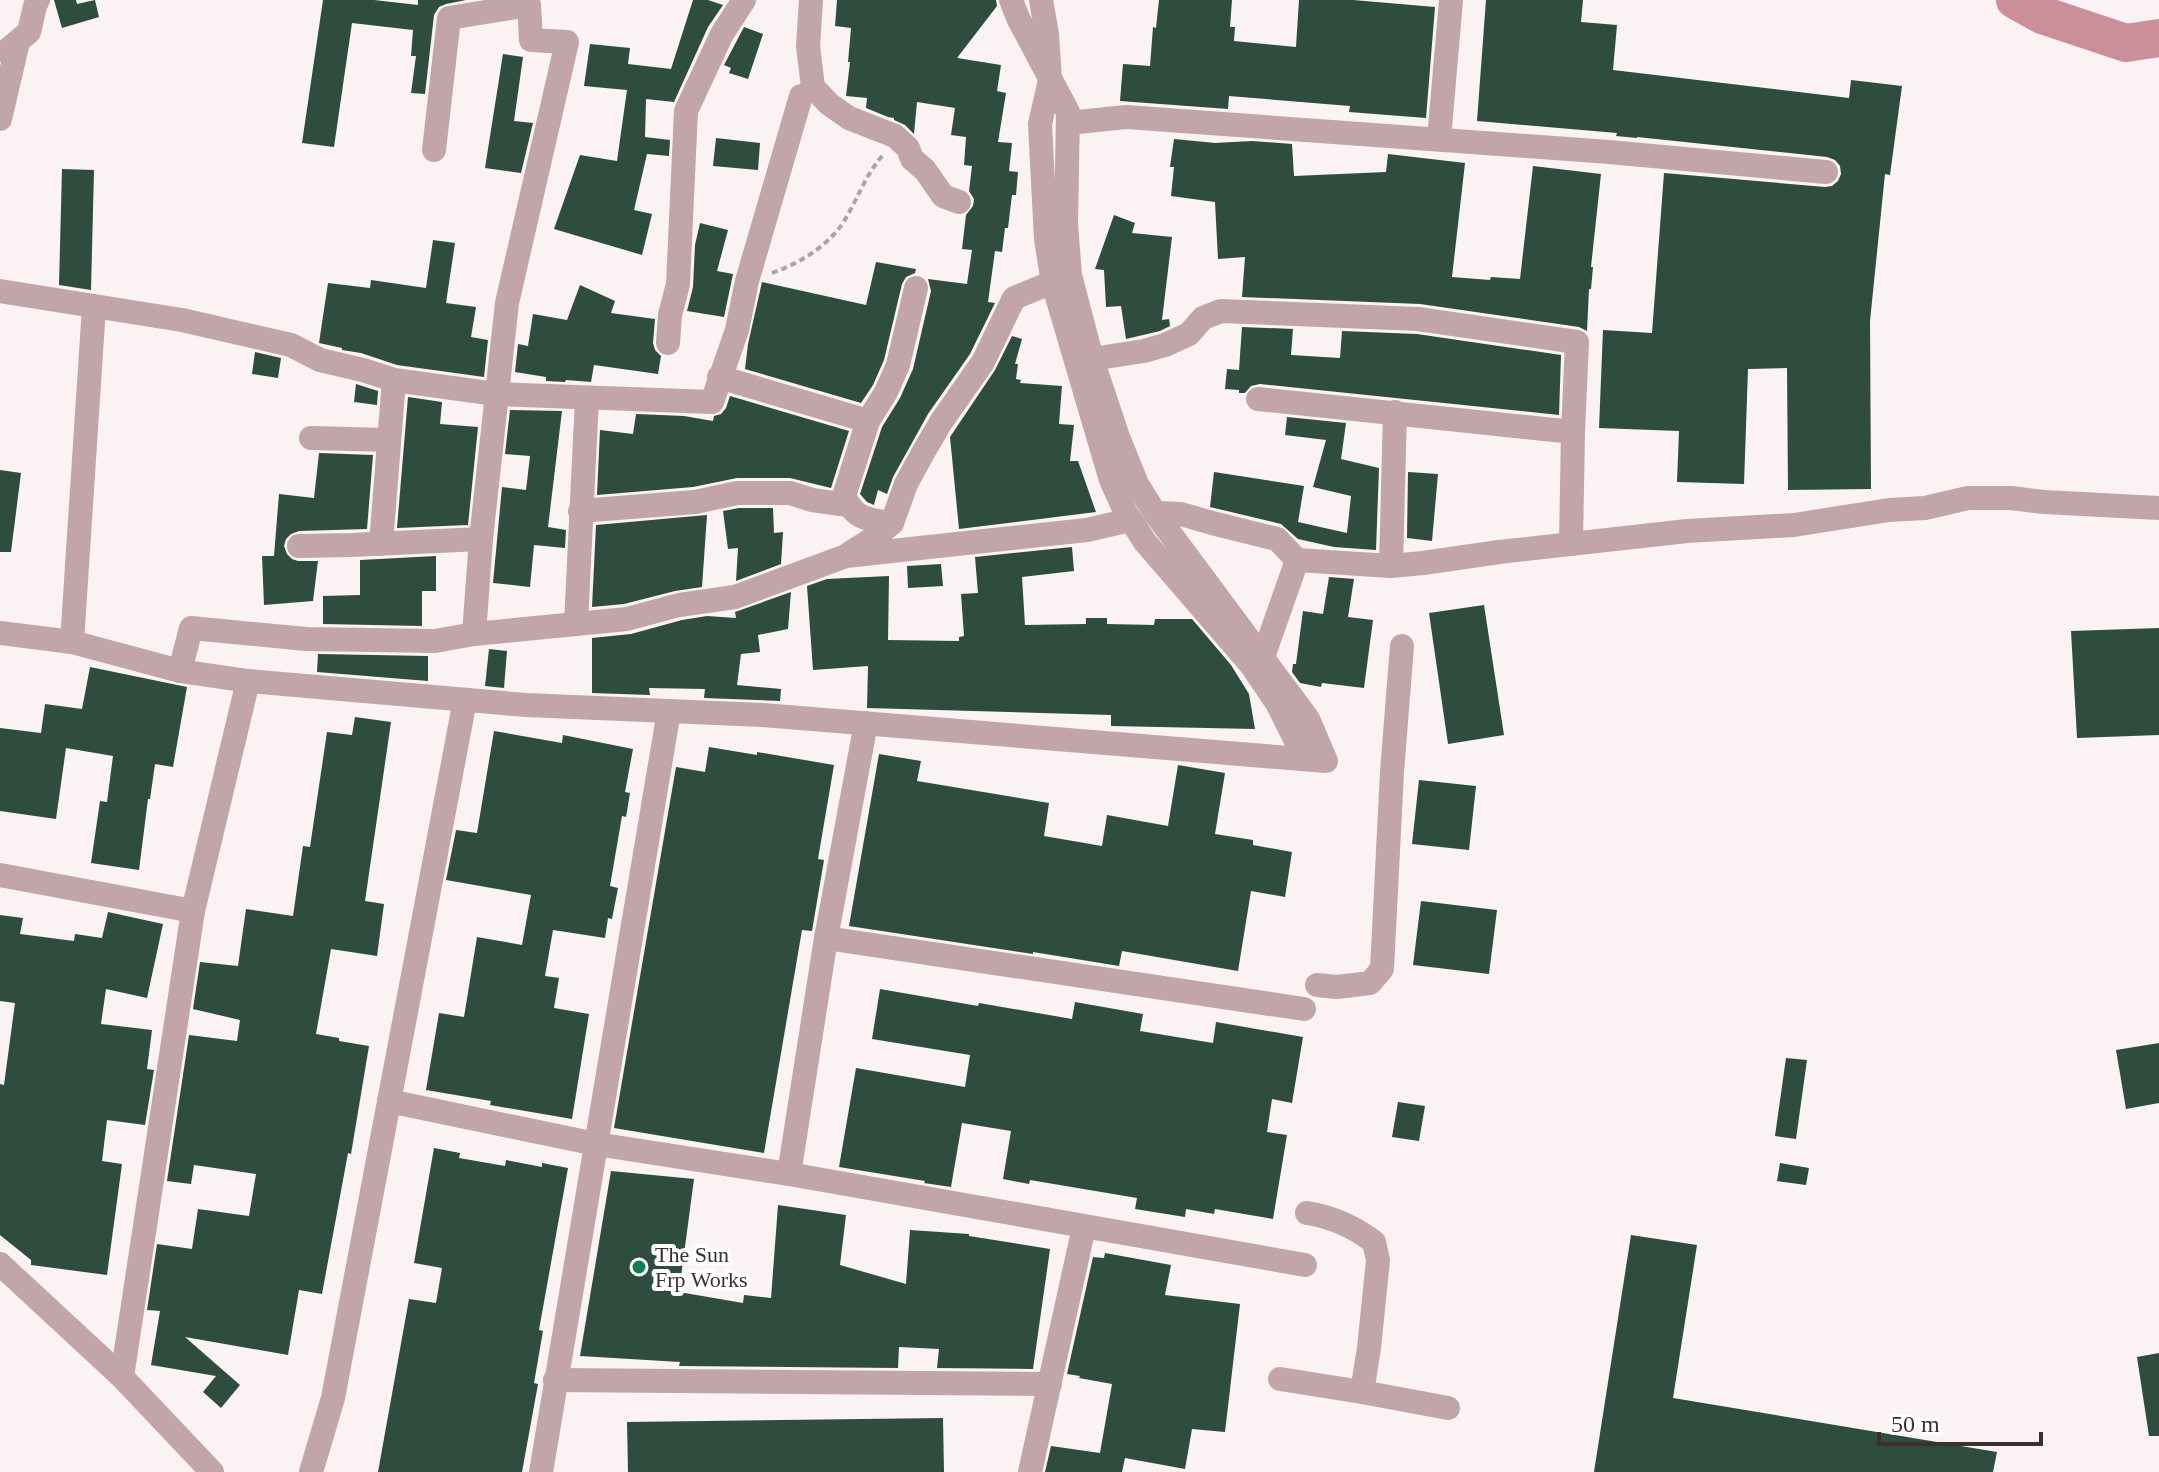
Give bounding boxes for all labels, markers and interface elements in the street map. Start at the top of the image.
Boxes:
place label: The Sun Frp Works [655,1242,748,1292]
marker: The Sun Frp Works [630,1258,648,1276]
scale bar [1879,1396,2041,1446]
text: 50 m [1891,1411,1940,1437]

